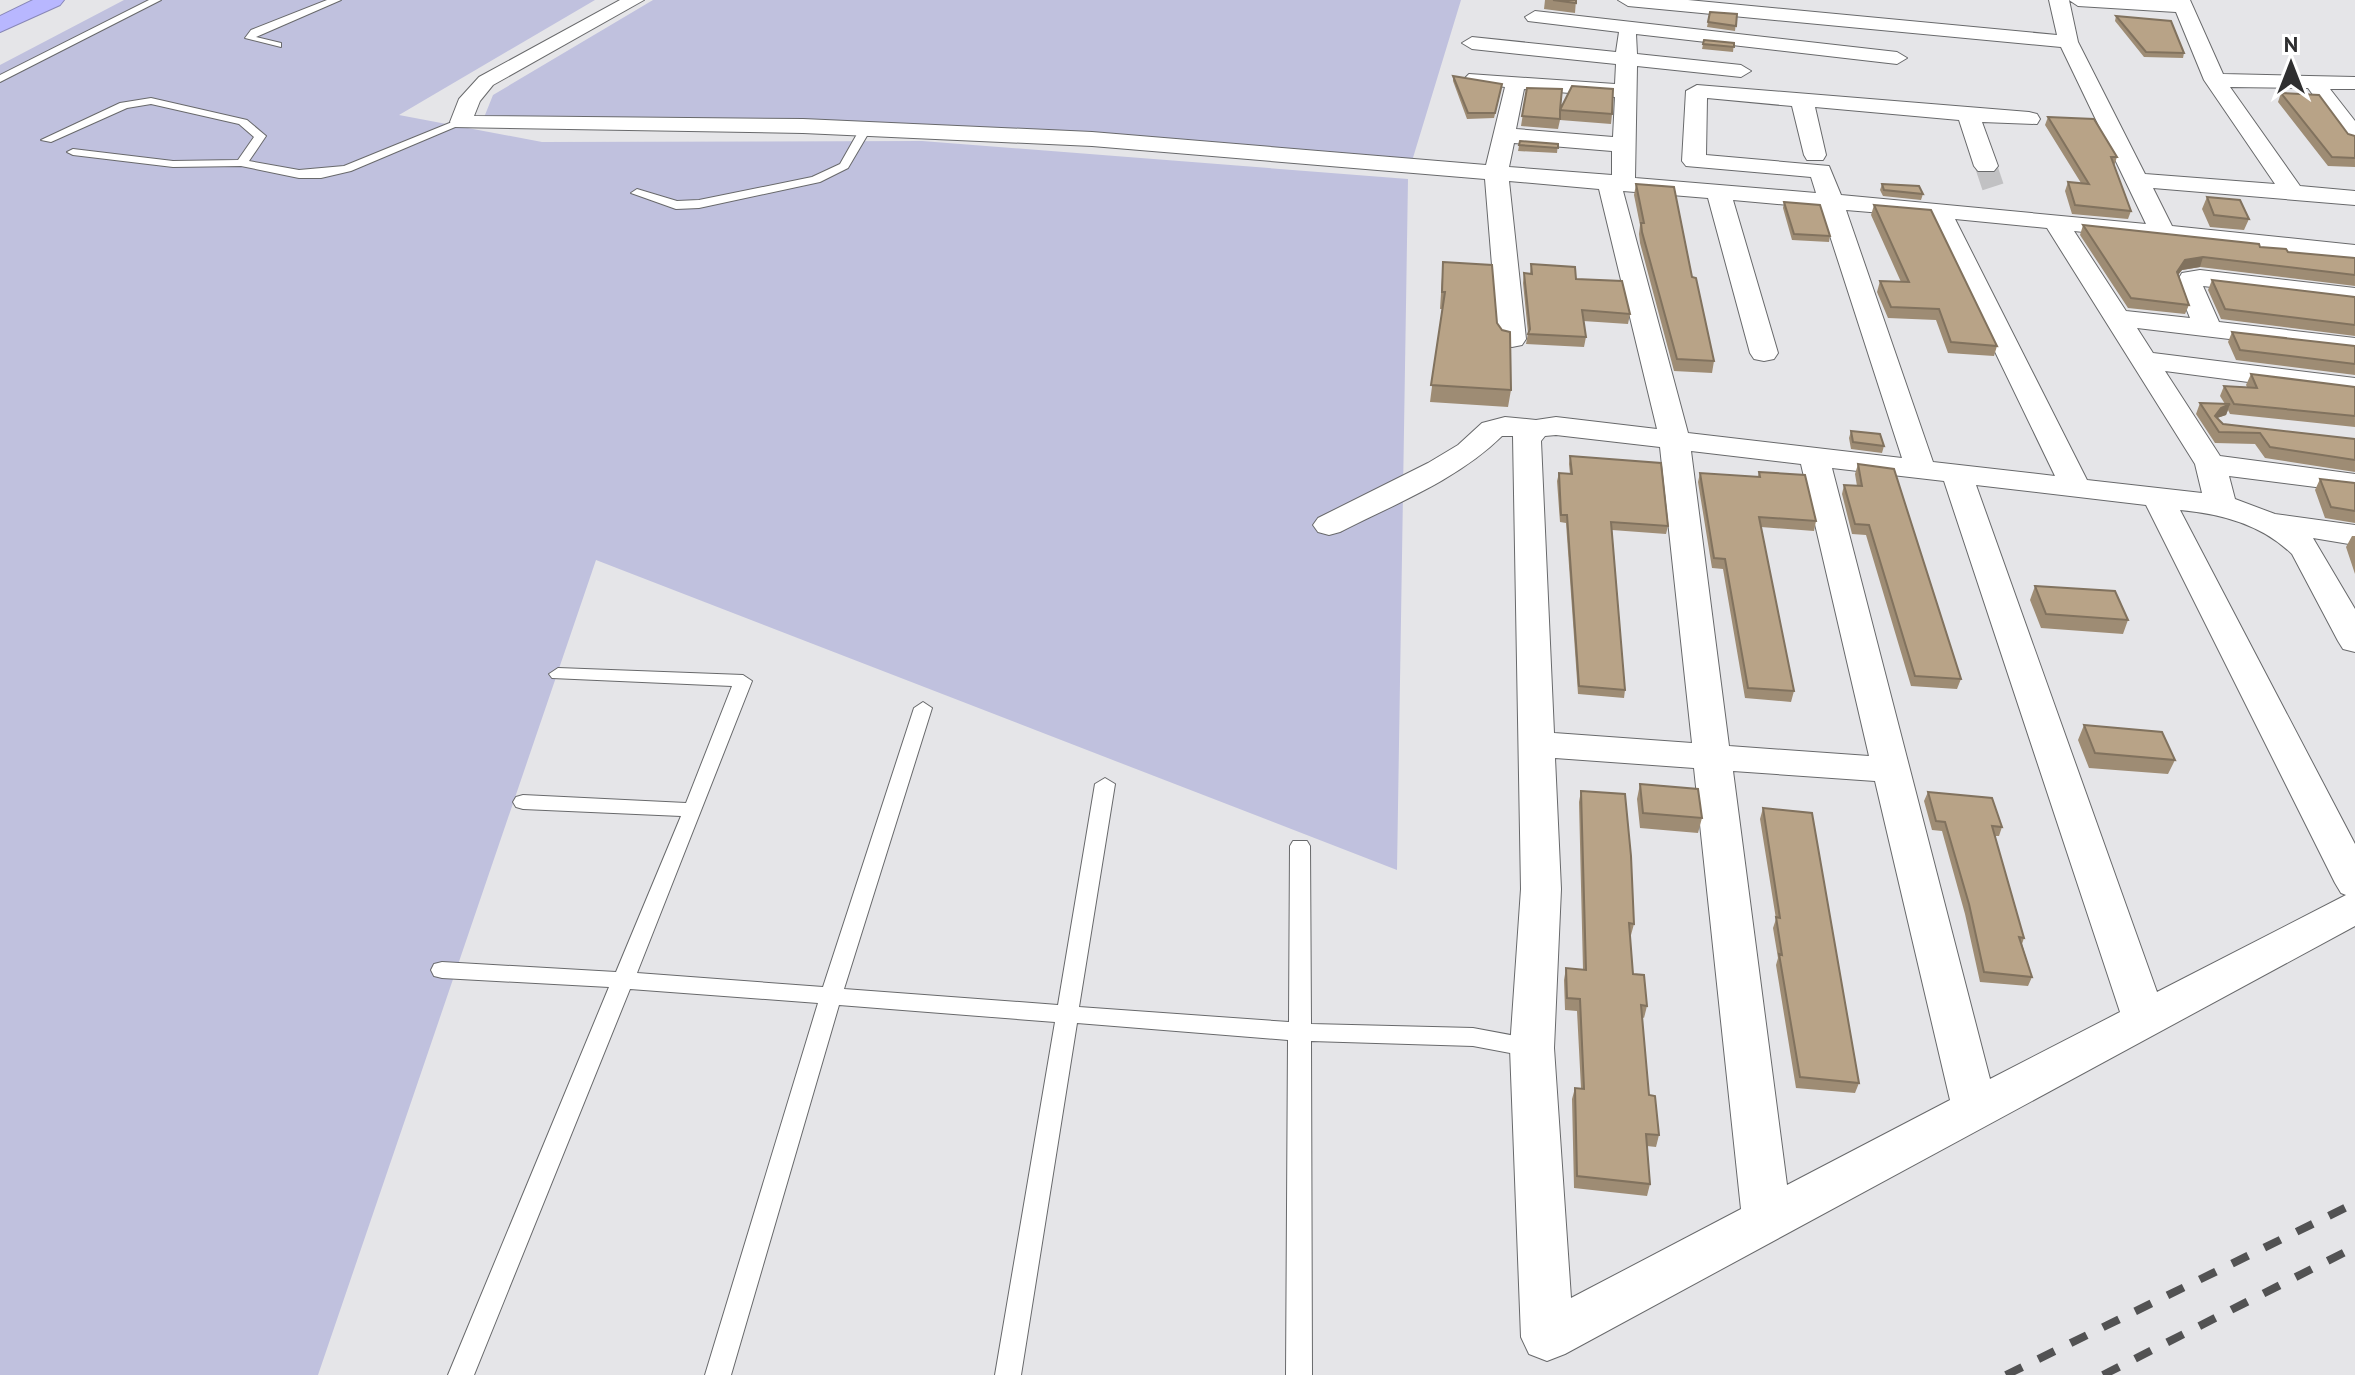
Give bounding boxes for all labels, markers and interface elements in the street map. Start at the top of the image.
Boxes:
north arrow [2251,24,2331,104]
text: N [2284,30,2298,58]

